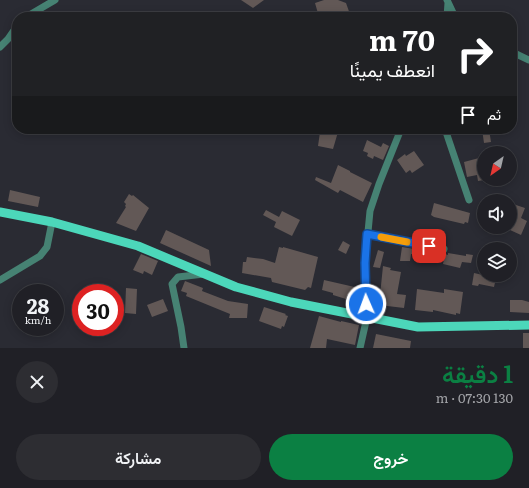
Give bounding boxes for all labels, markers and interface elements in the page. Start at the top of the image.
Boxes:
text: 70 m [369,18,435,60]
icon: right [449,28,501,80]
text: انعطف يمينًا [350,56,435,83]
text: ثم [487,102,501,125]
icon: arrive [457,104,479,126]
north arrow [477,146,517,186]
map controls [477,146,517,282]
button: sound [477,194,517,234]
pin [412,229,446,263]
icon: arrive [418,235,440,257]
button: layers [477,242,517,282]
position arrow [345,283,387,325]
speed limit sign: 30 [72,284,124,336]
text: 28 [27,290,49,320]
text: km/h [25,312,51,327]
text: 1 دقيقة [442,355,513,390]
button: close [16,361,58,403]
text: 130 m · 07:30 [436,388,513,407]
button: مشاركة [16,434,261,480]
button: خروج [269,434,513,480]

